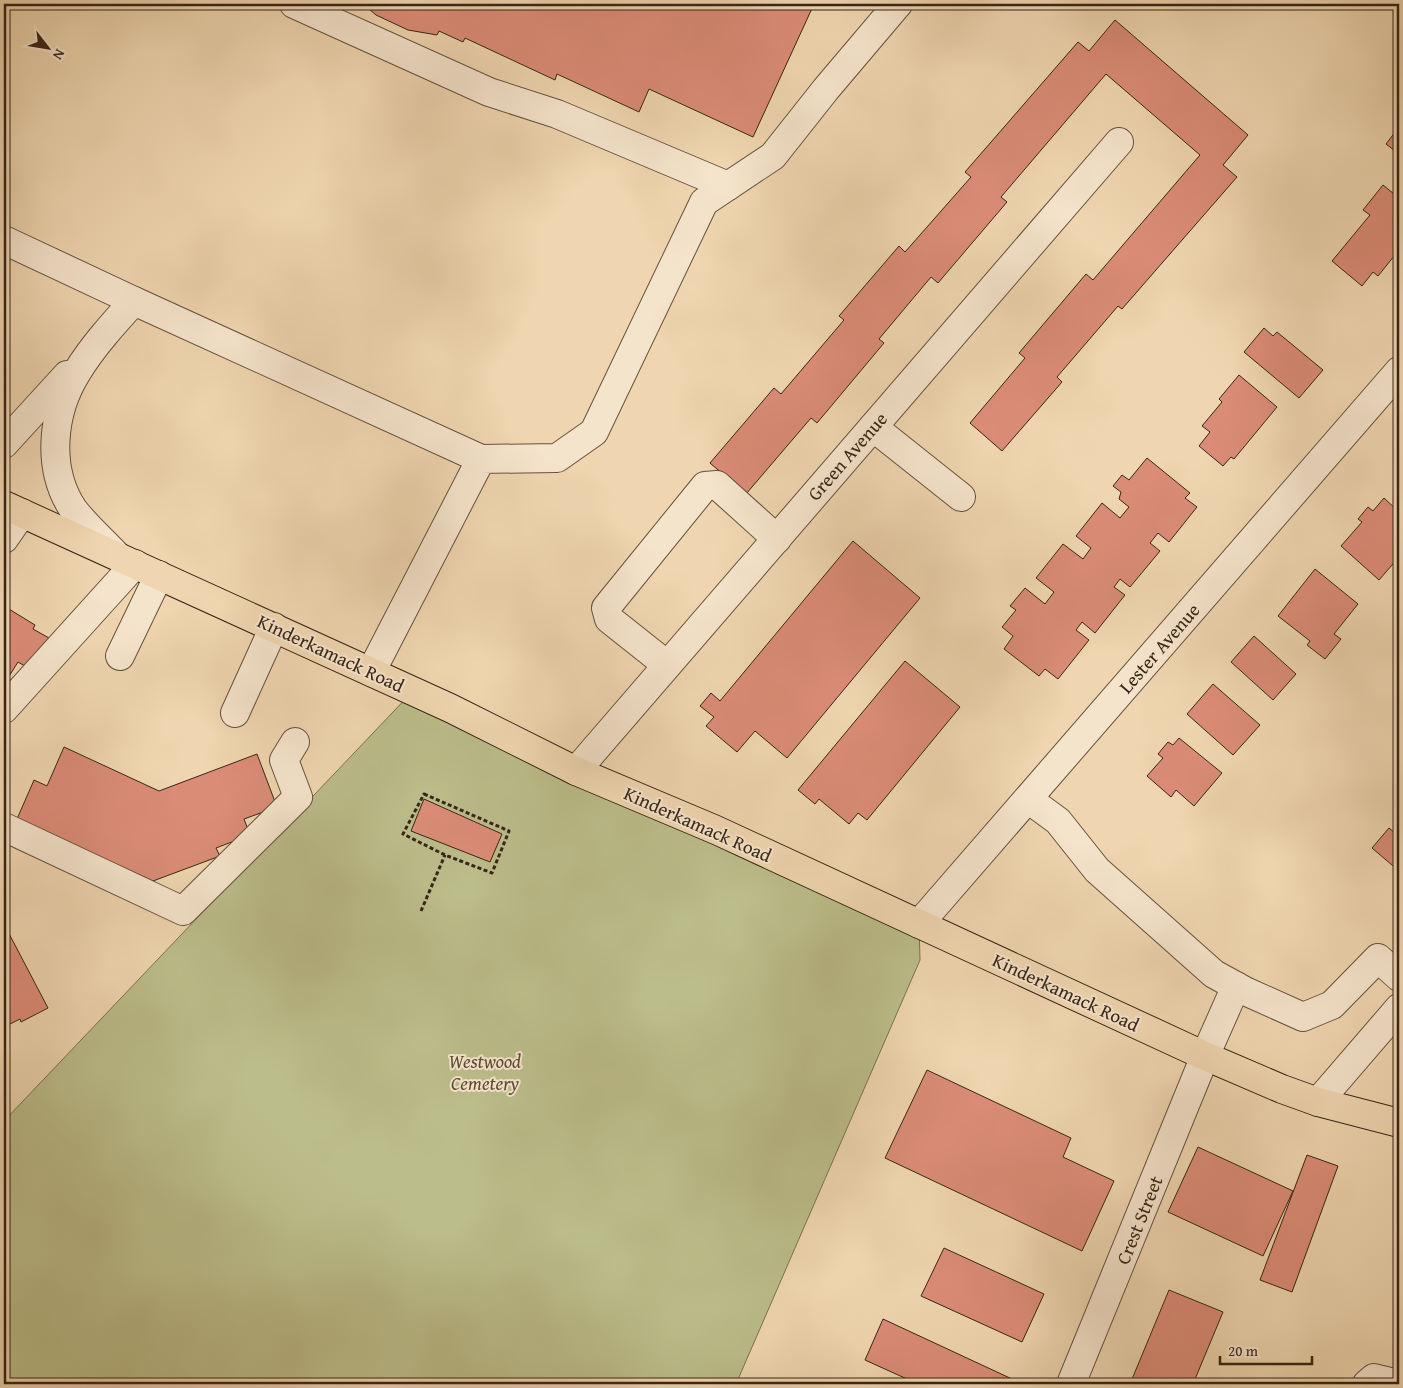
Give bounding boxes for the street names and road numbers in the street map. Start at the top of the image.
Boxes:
street label: Green Avenue [800,405,894,507]
street label: Lester Avenue [1112,597,1206,699]
street label: Kinderkamack Road [253,607,410,700]
street label: Kinderkamack Road [620,779,777,869]
street label: Kinderkamack Road [988,946,1145,1039]
street label: Crest Street [1109,1171,1170,1268]

